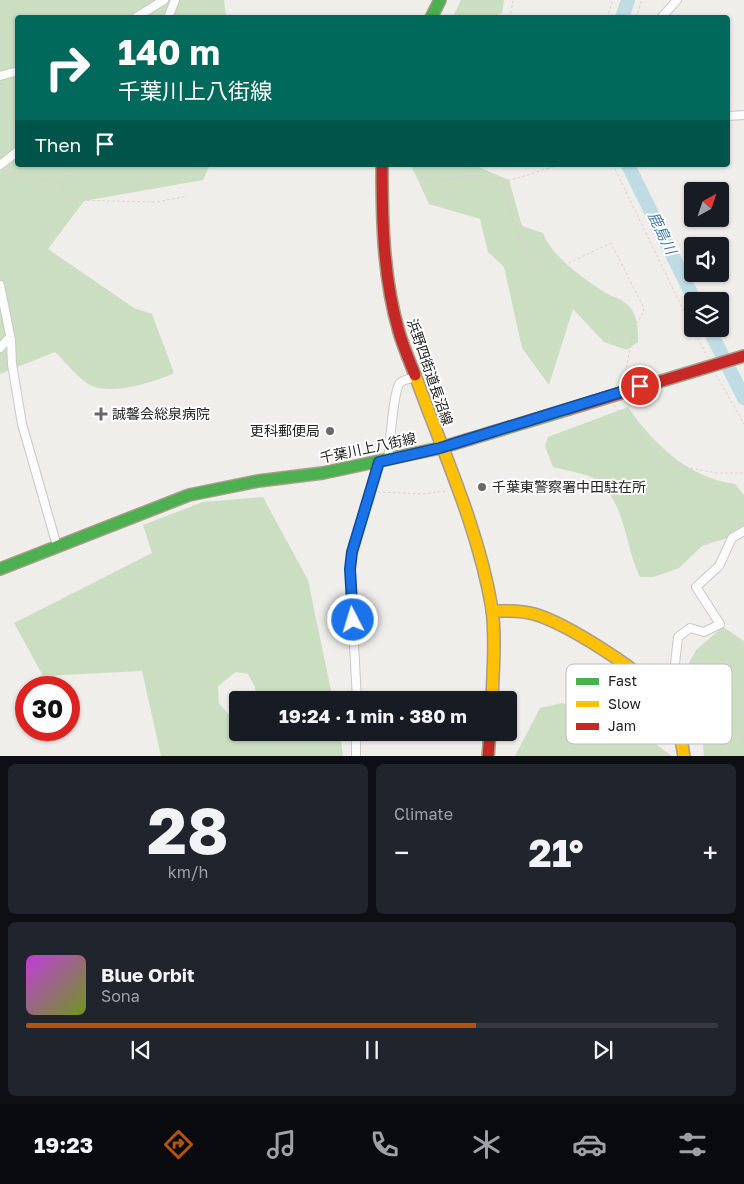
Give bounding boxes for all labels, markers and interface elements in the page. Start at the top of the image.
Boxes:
text: 140 m [118,31,220,73]
icon: right [35,35,100,100]
text: 千葉川上八街線 [118,77,272,104]
icon: arrive [91,130,119,158]
text: Then [35,133,81,156]
north arrow [684,182,729,228]
map controls [684,182,729,337]
water label: 鹿島川 [645,208,682,259]
button: sound [684,237,729,282]
button: layers [684,292,729,337]
street label: 浜野四街道長沼線 [404,316,457,428]
pin [619,365,661,407]
icon: arrive [626,372,654,400]
place label: 誠馨会総泉病院 [112,405,210,422]
marker: 誠馨会総泉病院 [94,407,108,421]
place label: 更科郵便局 [250,422,320,439]
marker: 更科郵便局 [324,425,336,437]
street label: 千葉川上八街線 [318,429,418,466]
place label: 千葉東警察署中田駐在所 [492,478,646,495]
marker: 千葉東警察署中田駐在所 [476,481,488,493]
position arrow [326,593,378,645]
legend [566,664,732,744]
text: Fast [608,672,637,689]
speed limit sign: 30 [15,676,80,741]
text: Slow [608,695,641,712]
text: 19:24 · 1 min · 380 m [279,704,467,727]
text: Jam [608,717,636,734]
text: 28 [147,790,229,868]
text: Climate [394,804,453,824]
text: 21° [529,830,584,875]
text: − [394,836,409,869]
text: + [703,836,718,869]
text: km/h [168,862,208,882]
text: Blue Orbit [101,963,195,986]
text: Sona [101,986,140,1006]
icon: previous [127,1036,155,1064]
icon: pause [358,1036,386,1064]
icon: next [589,1036,617,1064]
icon: directions [161,1127,196,1162]
icon: music [264,1127,299,1162]
icon: phone [367,1127,402,1162]
icon: climate [469,1127,504,1162]
icon: car [572,1127,607,1162]
icon: filters [675,1127,710,1162]
text: 19:23 [34,1131,93,1158]

